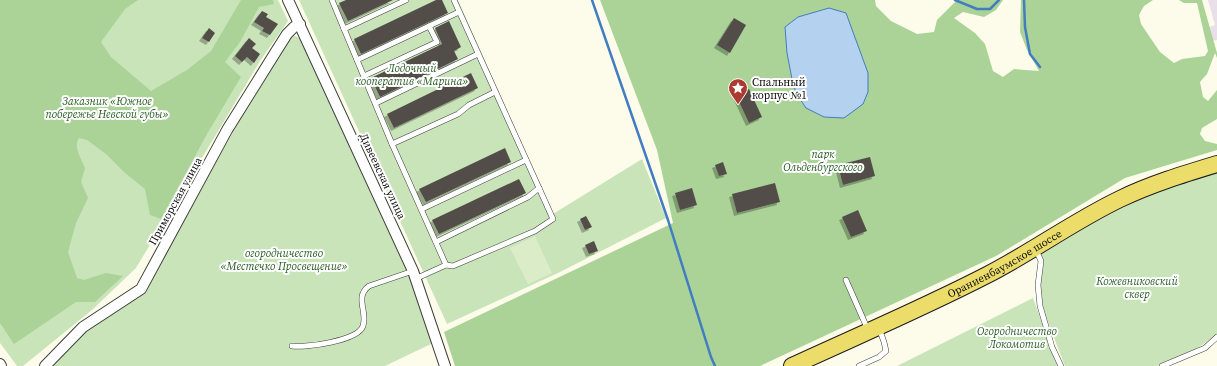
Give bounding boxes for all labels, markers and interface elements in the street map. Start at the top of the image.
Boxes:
park label: Лодочный кооператив «Марина» [356,61,468,89]
place label: Спальный корпус №1 [752,75,807,103]
place icon: Спальный корпус №1 [727,77,749,105]
park label: Заказник «Южное побережье Невской губы» [45,94,169,122]
street label: Дивеевская улица [356,131,409,222]
park label: парк Ольденбургского [783,147,863,175]
street label: Приморская улица [145,154,206,248]
street label: Ораниенбаумское шоссе [945,226,1065,302]
park label: огородничество «Местечко Просвещение» [220,246,348,274]
park label: Кожевниковский сквер [1095,274,1178,302]
park label: Огородничество Локомотив [977,324,1058,352]

